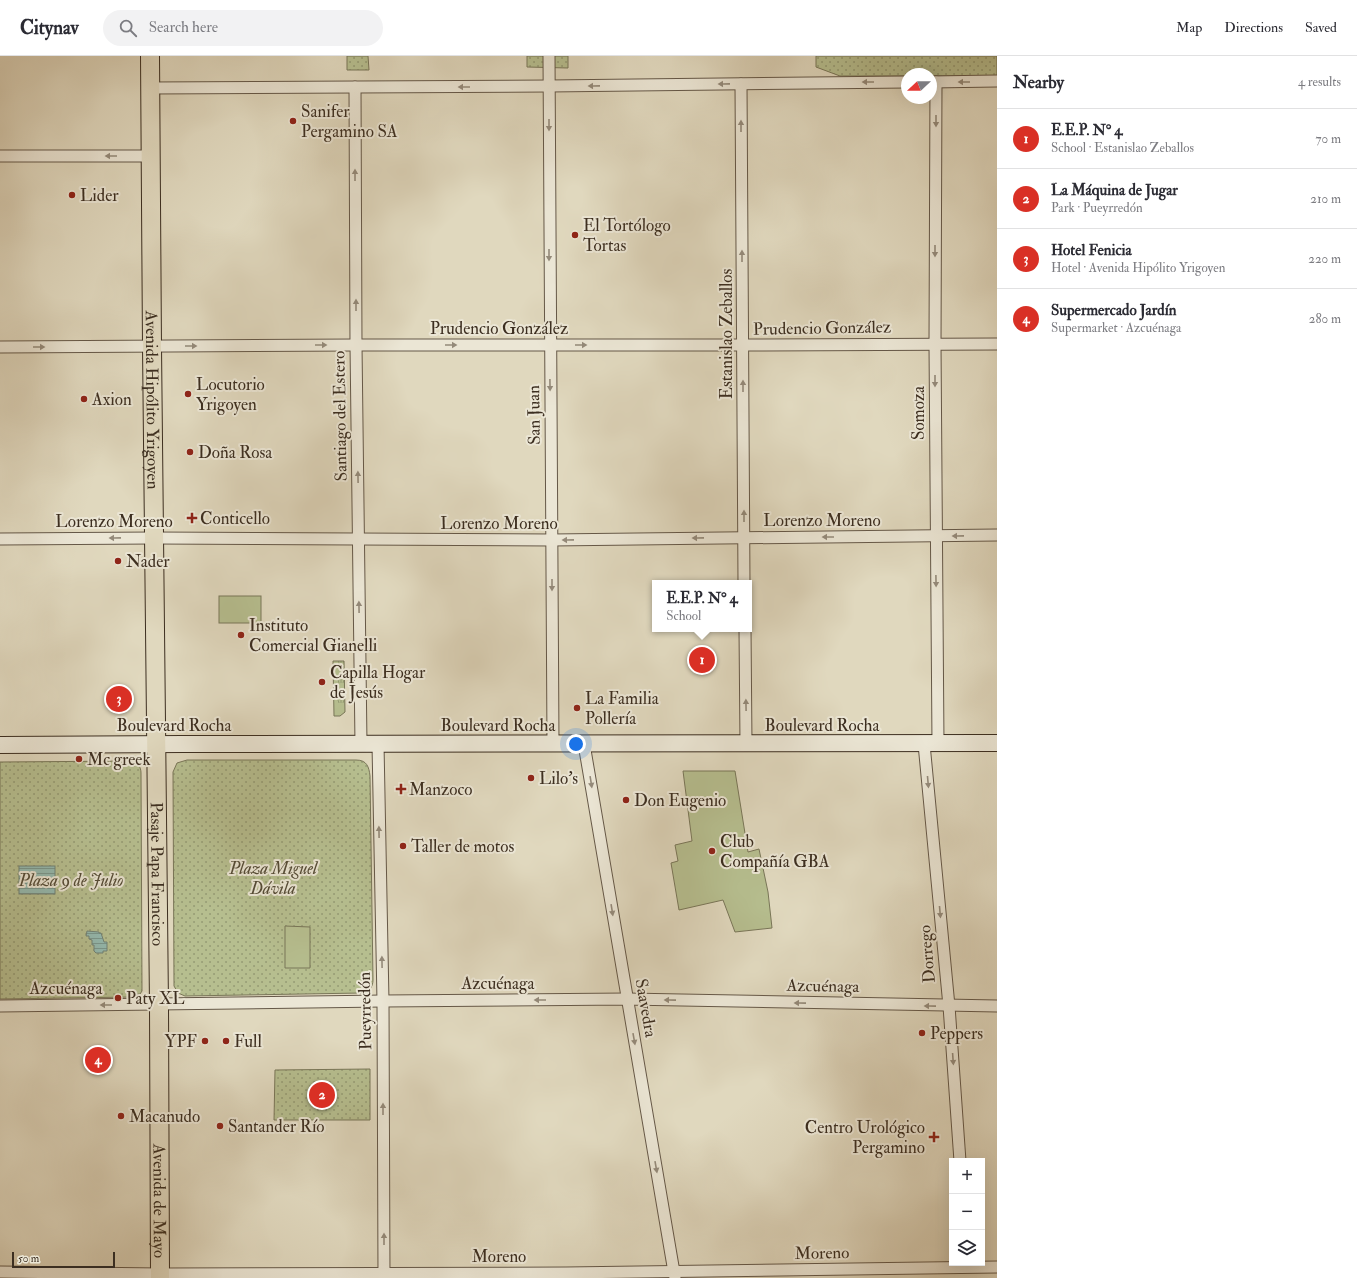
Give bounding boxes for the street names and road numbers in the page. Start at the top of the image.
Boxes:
street label: Estanislao Zeballos [716,269,737,399]
street label: Avenida Hipólito Yrigoyen [141,309,164,490]
street label: Prudencio González [753,316,891,340]
street label: Prudencio González [430,318,568,339]
street label: Santiago del Estero [328,350,352,482]
street label: San Juan [523,385,546,445]
street label: Somoza [908,385,929,440]
street label: Lorenzo Moreno [763,510,881,531]
street label: Lorenzo Moreno [55,511,173,532]
street label: Lorenzo Moreno [440,513,558,534]
street label: Boulevard Rocha [117,715,232,736]
street label: Boulevard Rocha [441,715,556,736]
street label: Boulevard Rocha [765,715,880,736]
street label: Pasaje Papa Francisco [146,802,169,946]
street label: Dorrego [914,924,940,984]
street label: Pueyrredón [354,971,377,1050]
street label: Azcuénaga [461,973,535,994]
street label: Azcuénaga [785,975,861,997]
street label: Saavedra [631,977,662,1040]
street label: Azcuénaga [29,978,103,999]
street label: Avenida de Mayo [148,1143,170,1258]
street label: Moreno [795,1242,849,1264]
street label: Moreno [472,1246,526,1267]

